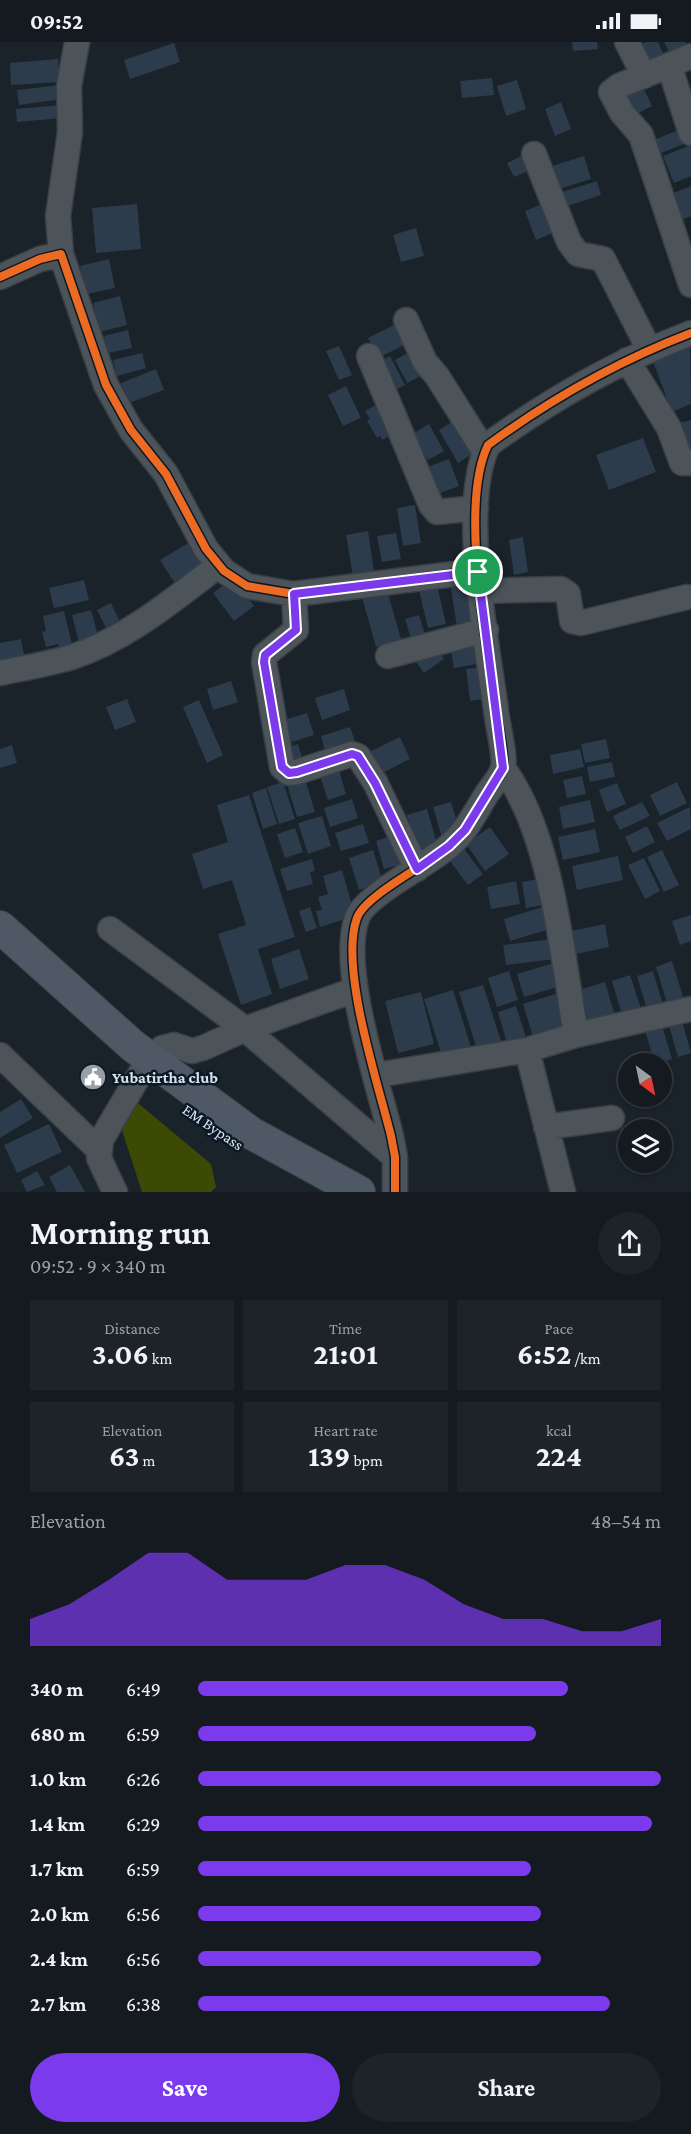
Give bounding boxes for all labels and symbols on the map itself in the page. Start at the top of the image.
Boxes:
pin [452,546,503,597]
north arrow [618,1053,672,1107]
public building icon: Yubatirtha club [78,1062,108,1092]
place label: Yubatirtha club [112,1069,218,1086]
street label: EM Bypass [179,1101,247,1154]

